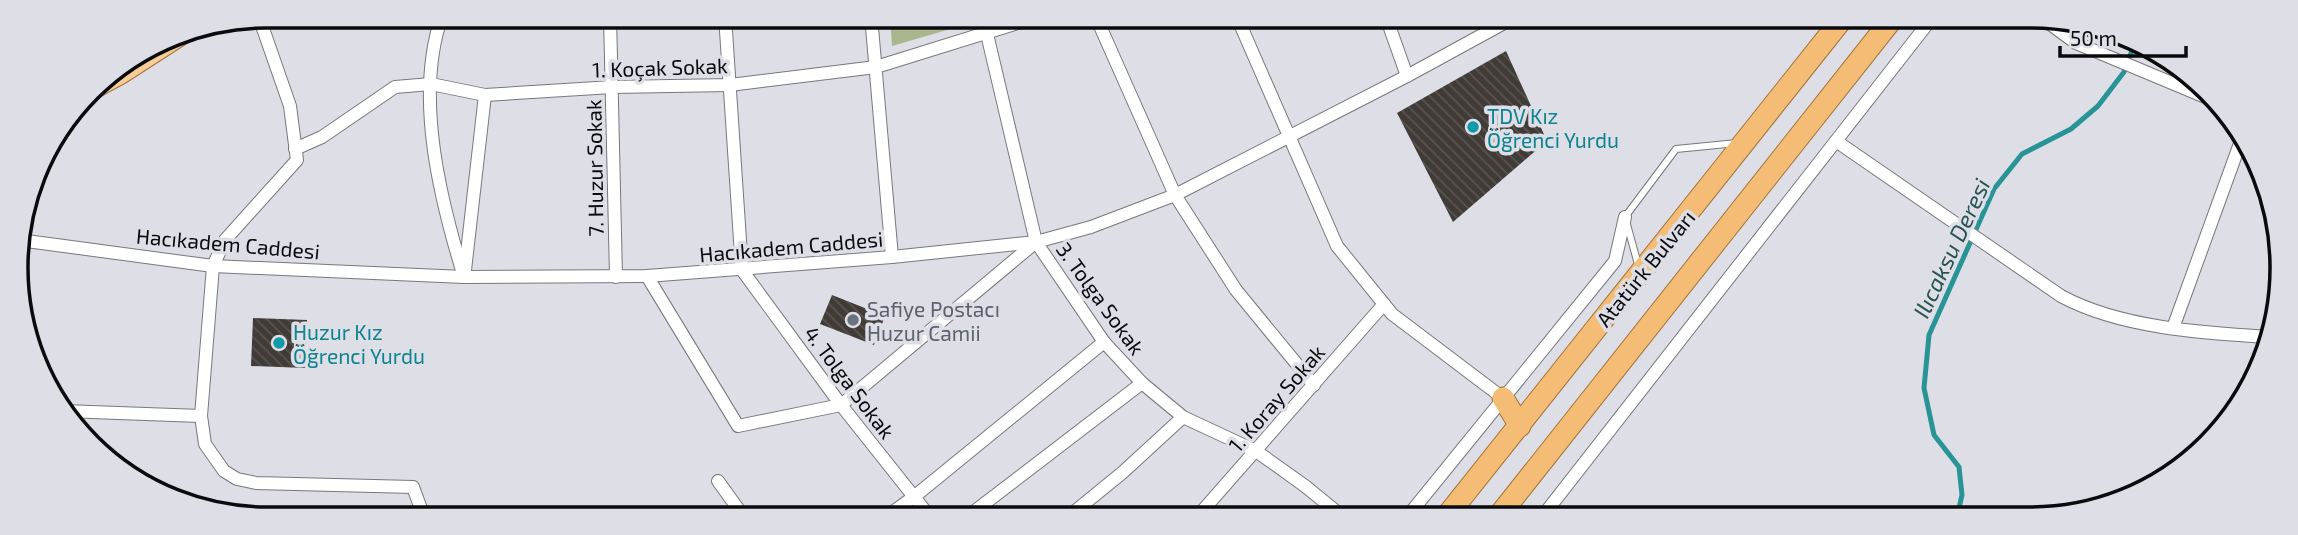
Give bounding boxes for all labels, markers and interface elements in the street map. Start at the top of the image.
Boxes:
scale bar [2060,14,2186,58]
text: 50 m [2070,25,2117,50]
street label: 1. Koçak Sokak [592,52,729,84]
street label: 7. Huzur Sokak [580,99,608,237]
place label: TDV Kız Öğrenci Yurdu [1487,103,1619,152]
marker: TDV Kız Öğrenci Yurdu [1465,119,1481,135]
water label: Ilıcaksu Deresi [1907,174,1996,322]
street label: Atatürk Bulvarı [1590,205,1700,331]
street label: Hacıkadem Caddesi [135,223,321,263]
street label: Hacıkadem Caddesi [698,226,884,266]
street label: 3. Tolga Sokak [1052,237,1150,359]
place label: Safiye Postacı Huzur Camii [867,296,1000,345]
marker: Safiye Postacı Huzur Camii [845,312,861,328]
place label: Huzur Kız Öğrenci Yurdu [293,319,425,368]
street label: 4. Tolga Sokak [800,321,901,443]
marker: Huzur Kız Öğrenci Yurdu [271,335,287,351]
street label: 1. Koray Sokak [1223,339,1330,457]

